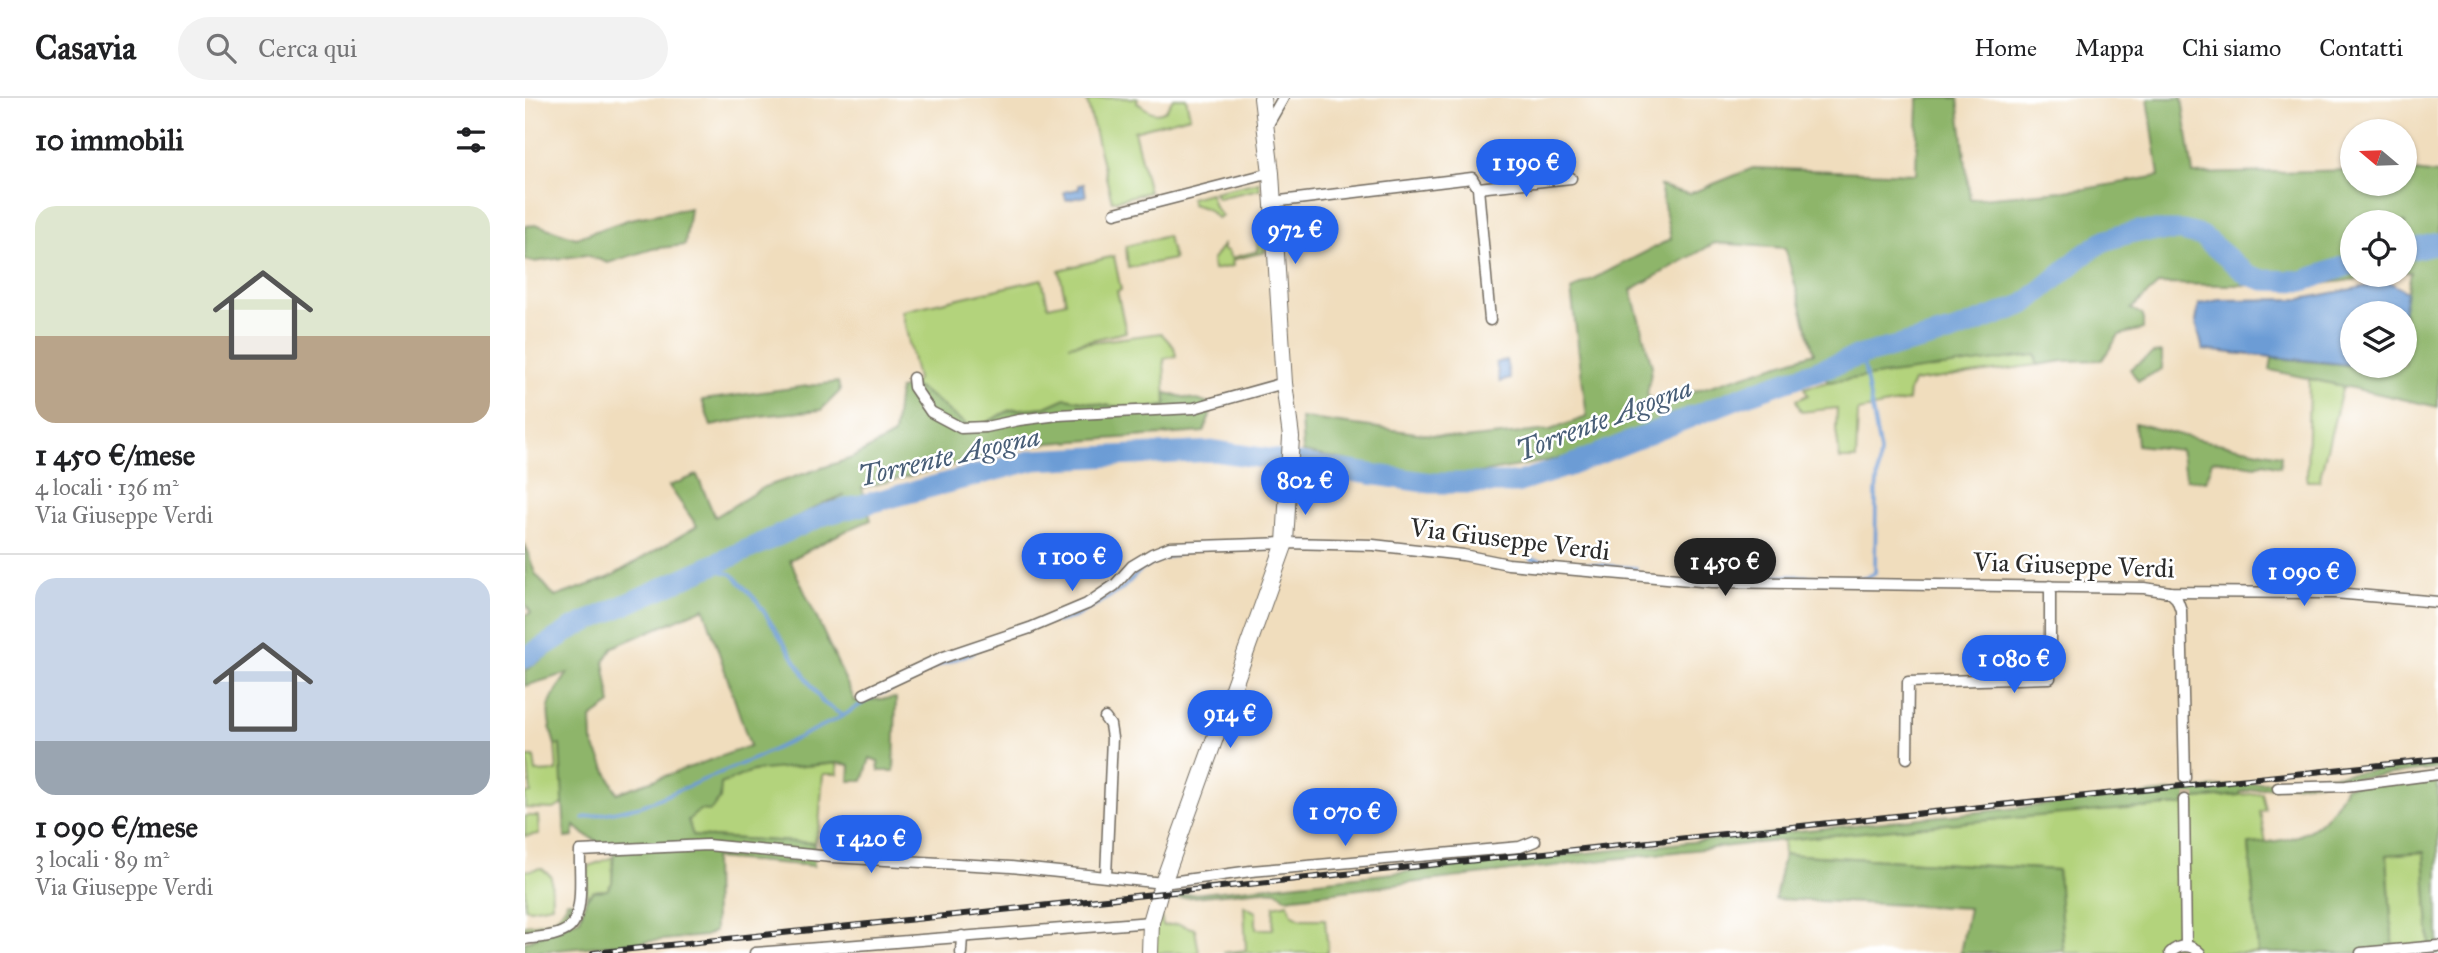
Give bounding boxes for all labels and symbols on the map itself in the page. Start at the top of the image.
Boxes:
north arrow [2340,119,2417,196]
pin: 1 190 € [1461,140,1591,199]
pin: 972 € [1246,206,1344,266]
water label: Torrente Agogna [1511,369,1697,469]
water label: Torrente Agogna [855,418,1043,494]
pin: 802 € [1256,458,1354,517]
street label: Via Giuseppe Verdi [1407,511,1612,567]
pin: 1 100 € [1007,533,1137,593]
pin: 1 450 € [1660,538,1790,598]
street label: Via Giuseppe Verdi [1972,545,2175,585]
pin: 1 090 € [2239,548,2369,608]
pin: 1 080 € [1949,636,2079,695]
pin: 914 € [1181,690,1279,750]
pin: 1 070 € [1280,788,1410,848]
pin: 1 420 € [806,816,936,875]

